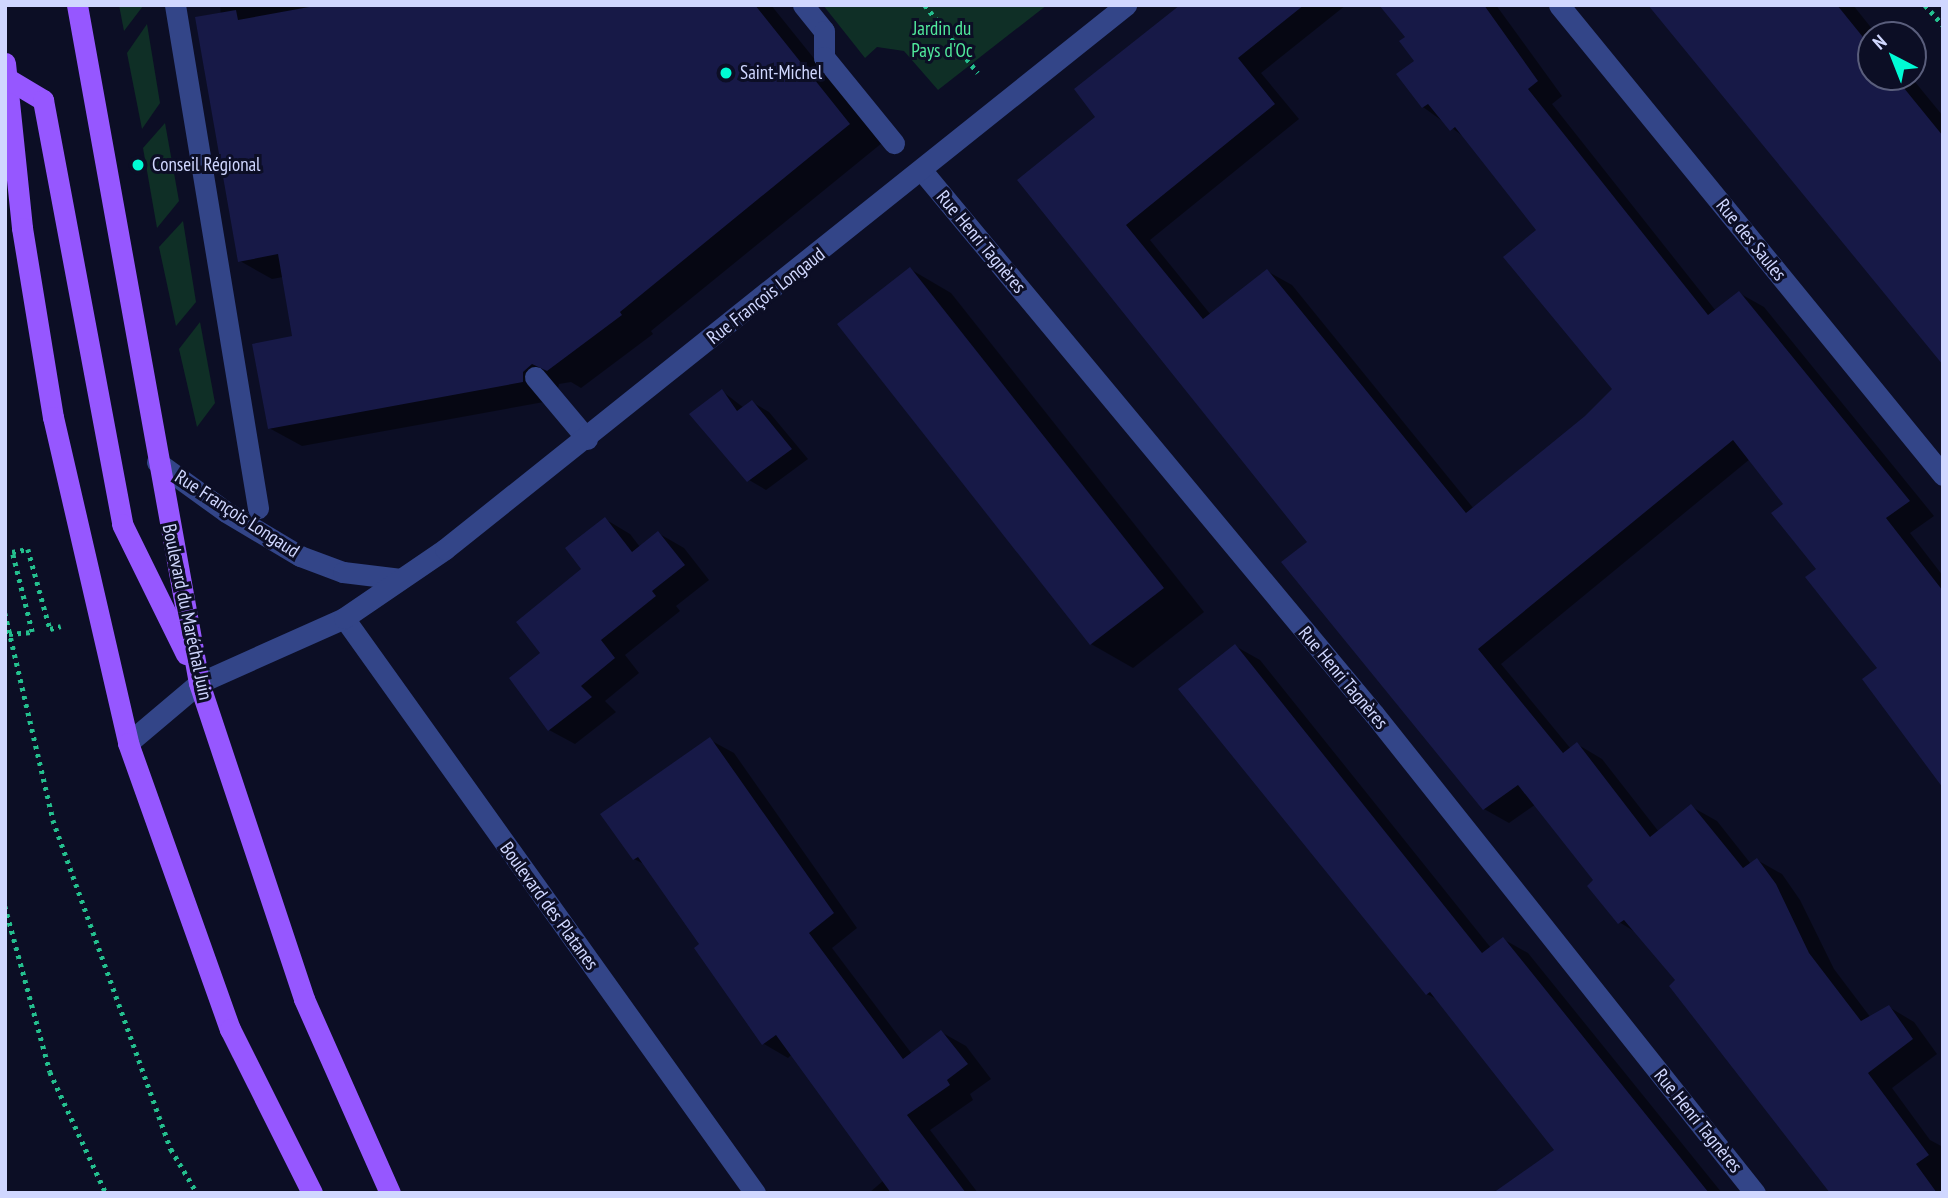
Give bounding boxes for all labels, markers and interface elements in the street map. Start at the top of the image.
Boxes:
park label: Jardin du Pays d'Oc [911,18,973,62]
north arrow [1857,21,1927,91]
text: N [1867,30,1891,54]
place label: Saint-Michel [740,62,822,84]
marker: Saint-Michel [718,65,734,81]
place label: Conseil Régional [152,154,261,176]
marker: Conseil Régional [130,157,146,173]
street label: Rue Henri Tagnères [931,186,1031,298]
street label: Rue des Saules [1711,195,1791,285]
street label: Rue François Longaud [703,243,829,349]
street label: Rue François Longaud [171,465,303,563]
street label: Boulevard du Maréchal Juin [157,522,217,702]
street label: Rue Henri Tagnères [1293,622,1393,734]
street label: Boulevard des Platanes [495,838,603,974]
street label: Rue Henri Tagnères [1649,1064,1747,1178]

